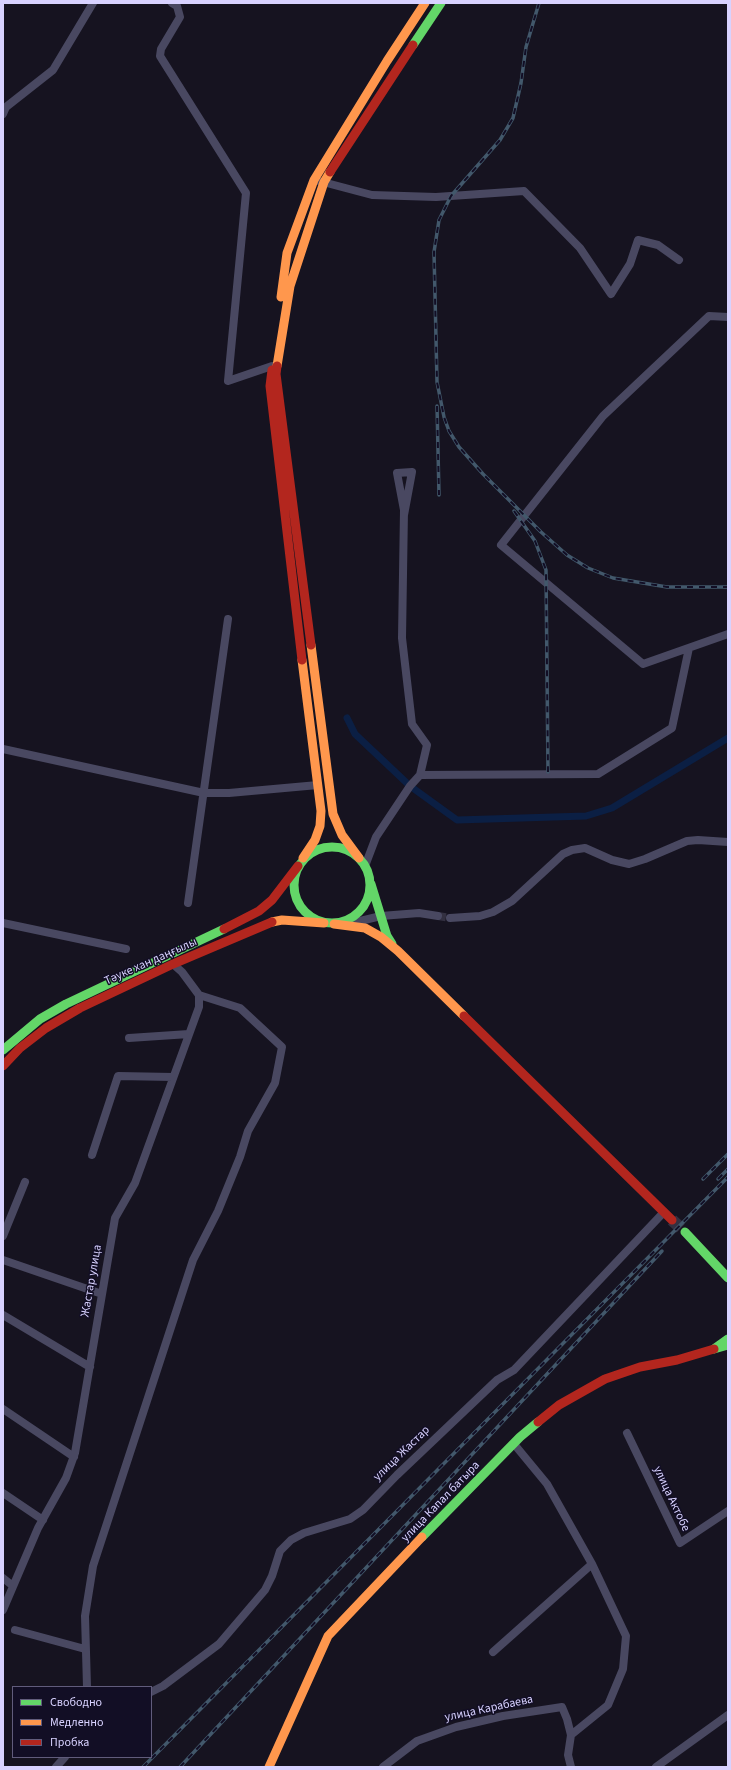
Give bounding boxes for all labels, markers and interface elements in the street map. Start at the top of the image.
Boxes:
street label: Тәуке хан даңғылы [103,935,199,989]
street label: Жастар улица [79,1244,105,1318]
street label: улица Жастар [371,1423,433,1485]
street label: улица Капал батыра [399,1459,483,1545]
street label: улица Актобе [650,1464,692,1534]
legend [12,1686,152,1758]
street label: улица Карабаева [444,1693,534,1725]
text: Свободно [50,1694,102,1711]
text: Медленно [50,1714,104,1731]
text: Пробка [50,1734,89,1751]

